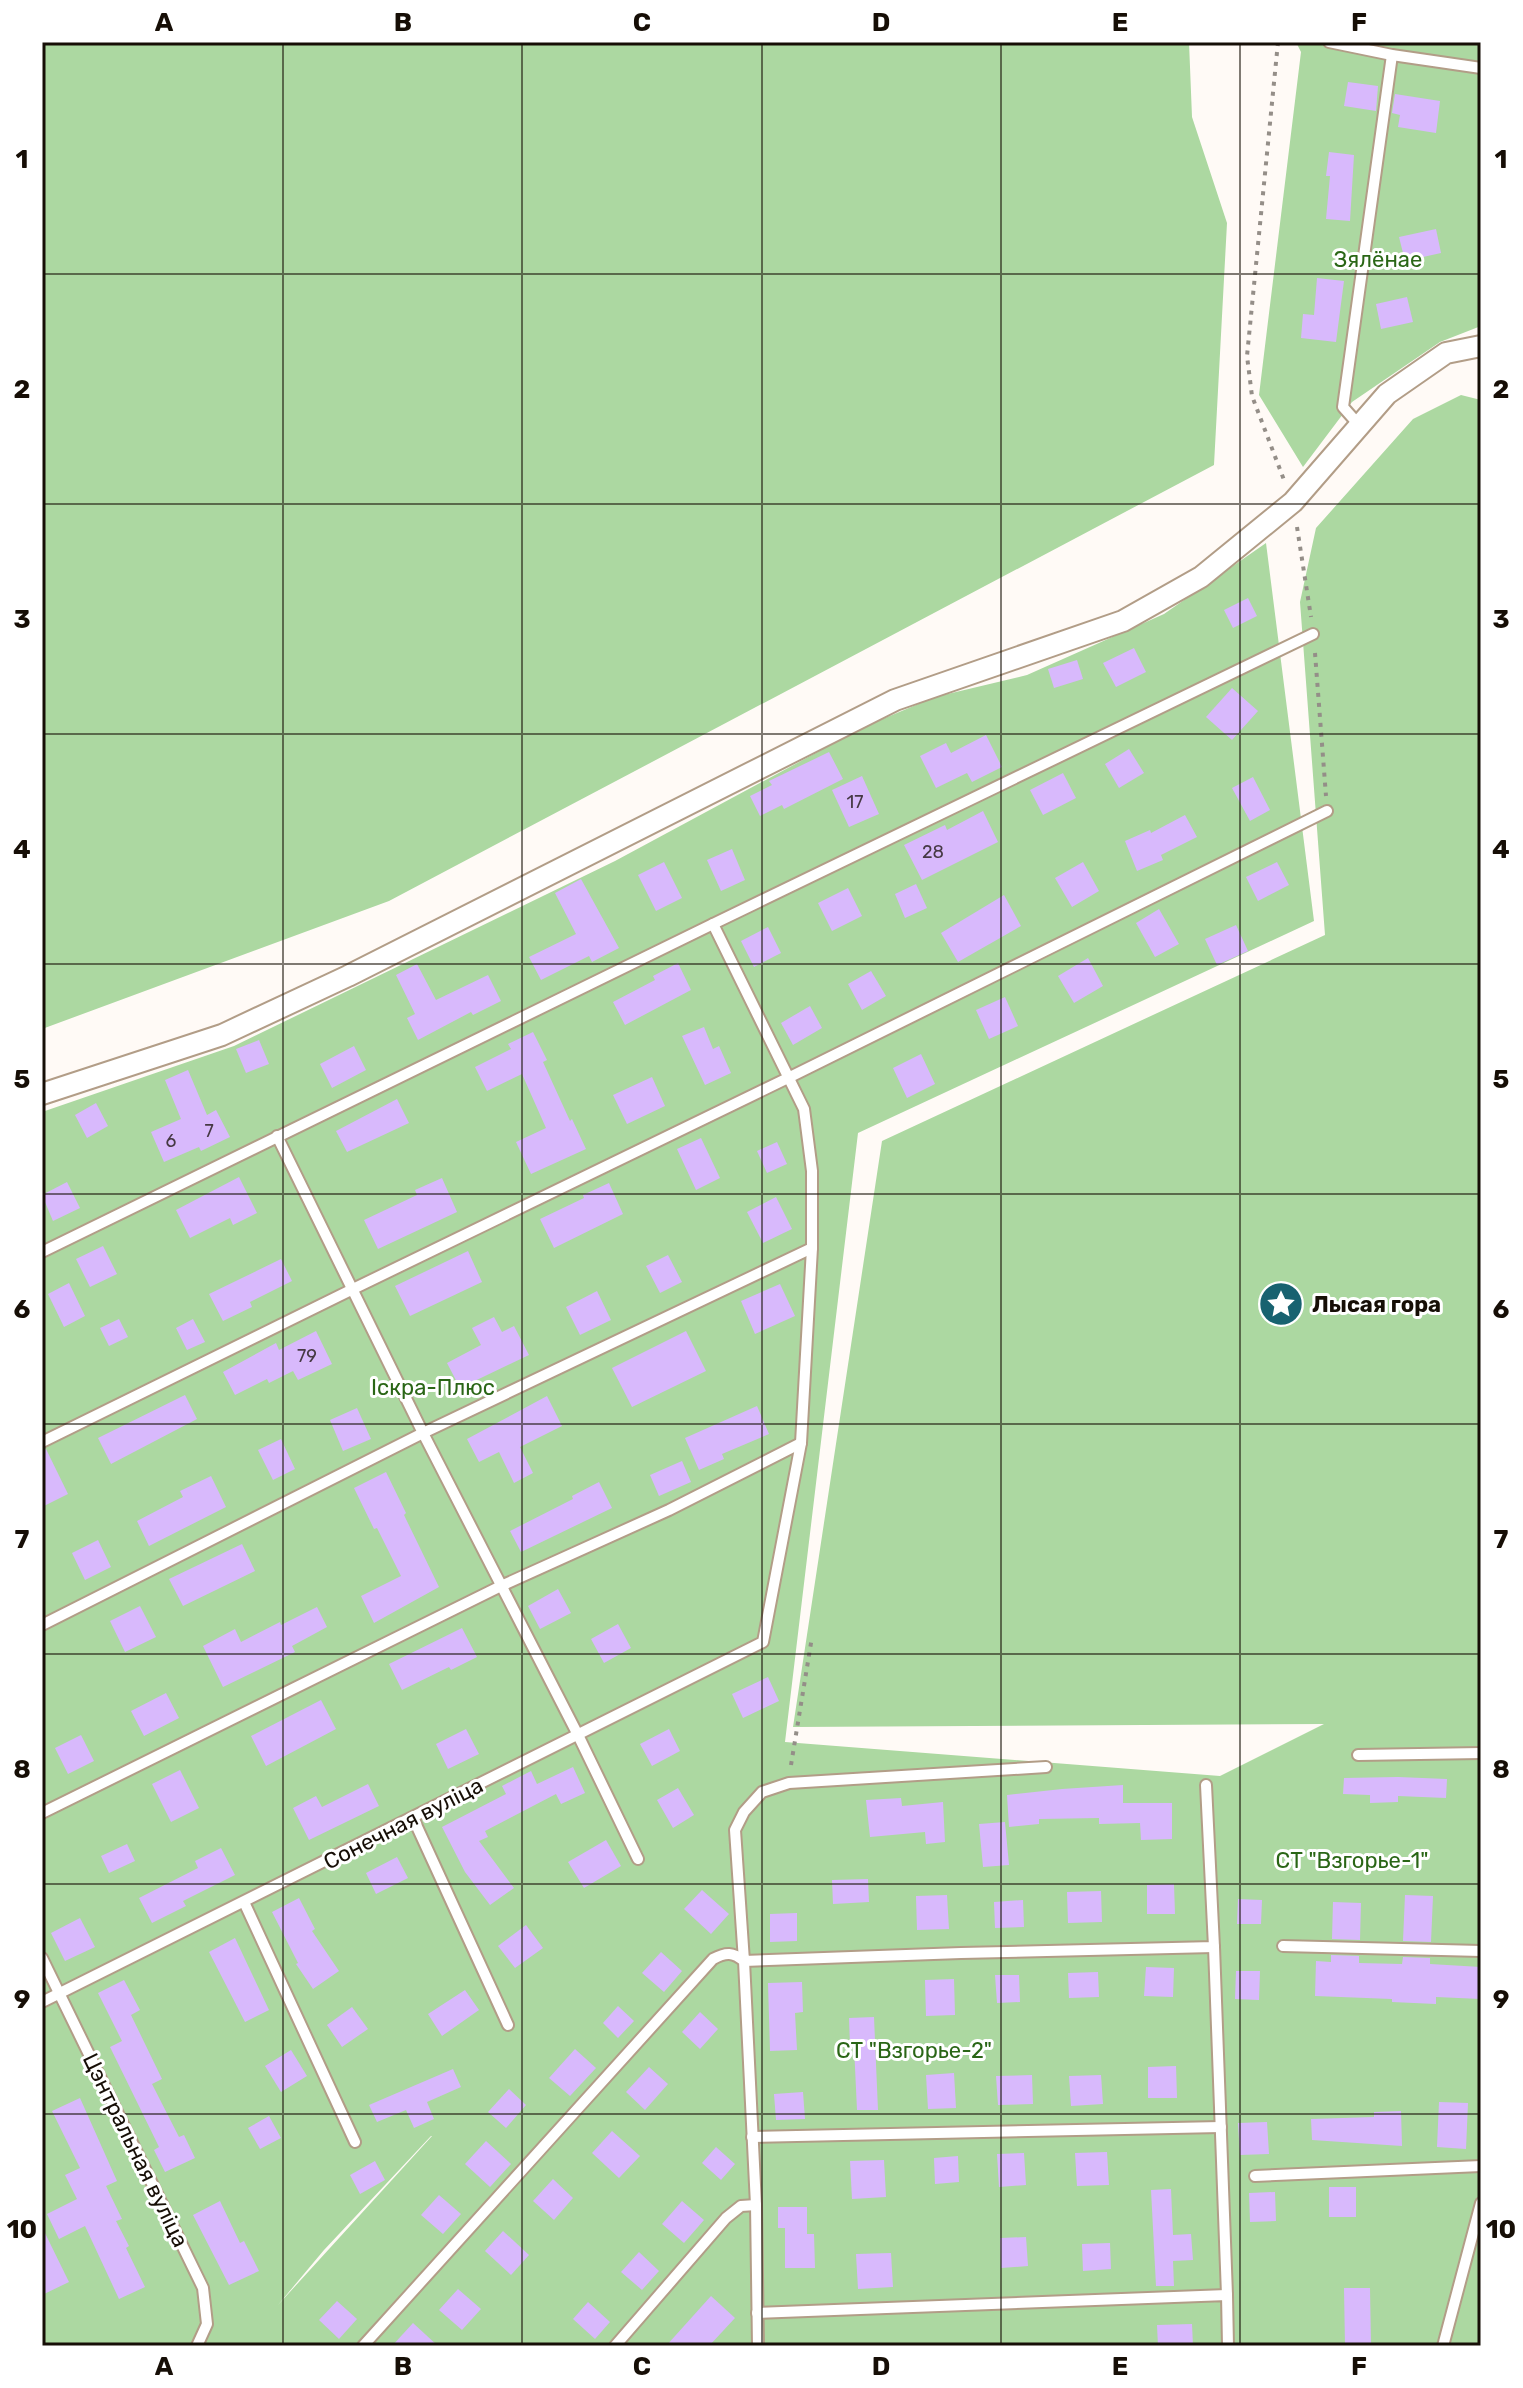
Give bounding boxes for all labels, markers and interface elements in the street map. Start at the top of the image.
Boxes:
text: A [155,7,174,38]
text: B [394,7,412,38]
text: C [633,7,651,38]
text: D [872,7,890,38]
text: E [1112,7,1128,38]
text: F [1351,7,1367,38]
text: 1 [16,144,28,175]
text: 1 [1495,144,1507,175]
park label: Зялёнае [1334,246,1422,273]
text: 2 [14,374,30,405]
text: 2 [1493,374,1509,405]
text: 3 [13,604,31,635]
text: 3 [1492,604,1510,635]
house number: 17 [847,791,863,813]
text: 4 [13,834,31,865]
text: 4 [1492,834,1510,865]
house number: 28 [922,841,944,863]
text: 5 [14,1064,30,1095]
text: 5 [1493,1064,1509,1095]
house number: 7 [204,1120,214,1142]
house number: 6 [166,1130,177,1152]
place icon: Лысая гора [1257,1280,1305,1328]
place label: Лысая гора [1312,1291,1441,1318]
text: 6 [14,1294,31,1325]
text: 6 [1493,1294,1510,1325]
house number: 79 [297,1345,317,1367]
park label: Іскра-Плюс [371,1374,495,1401]
text: 7 [15,1524,30,1555]
text: 7 [1494,1524,1509,1555]
text: 8 [13,1754,31,1785]
text: 8 [1492,1754,1510,1785]
street label: Сонечная вуліца [319,1772,488,1875]
park label: СТ "Взгорье-1" [1276,1847,1428,1874]
text: 9 [14,1984,30,2015]
text: 9 [1493,1984,1509,2015]
park label: СТ "Взгорье-2" [836,2037,992,2064]
street label: Цэнтральная вуліца [77,2049,194,2252]
text: 10 [7,2214,37,2245]
text: 10 [1486,2214,1516,2245]
text: A [155,2351,174,2382]
text: B [394,2351,412,2382]
text: C [633,2351,651,2382]
text: D [872,2351,890,2382]
text: E [1112,2351,1128,2382]
text: F [1351,2351,1367,2382]

